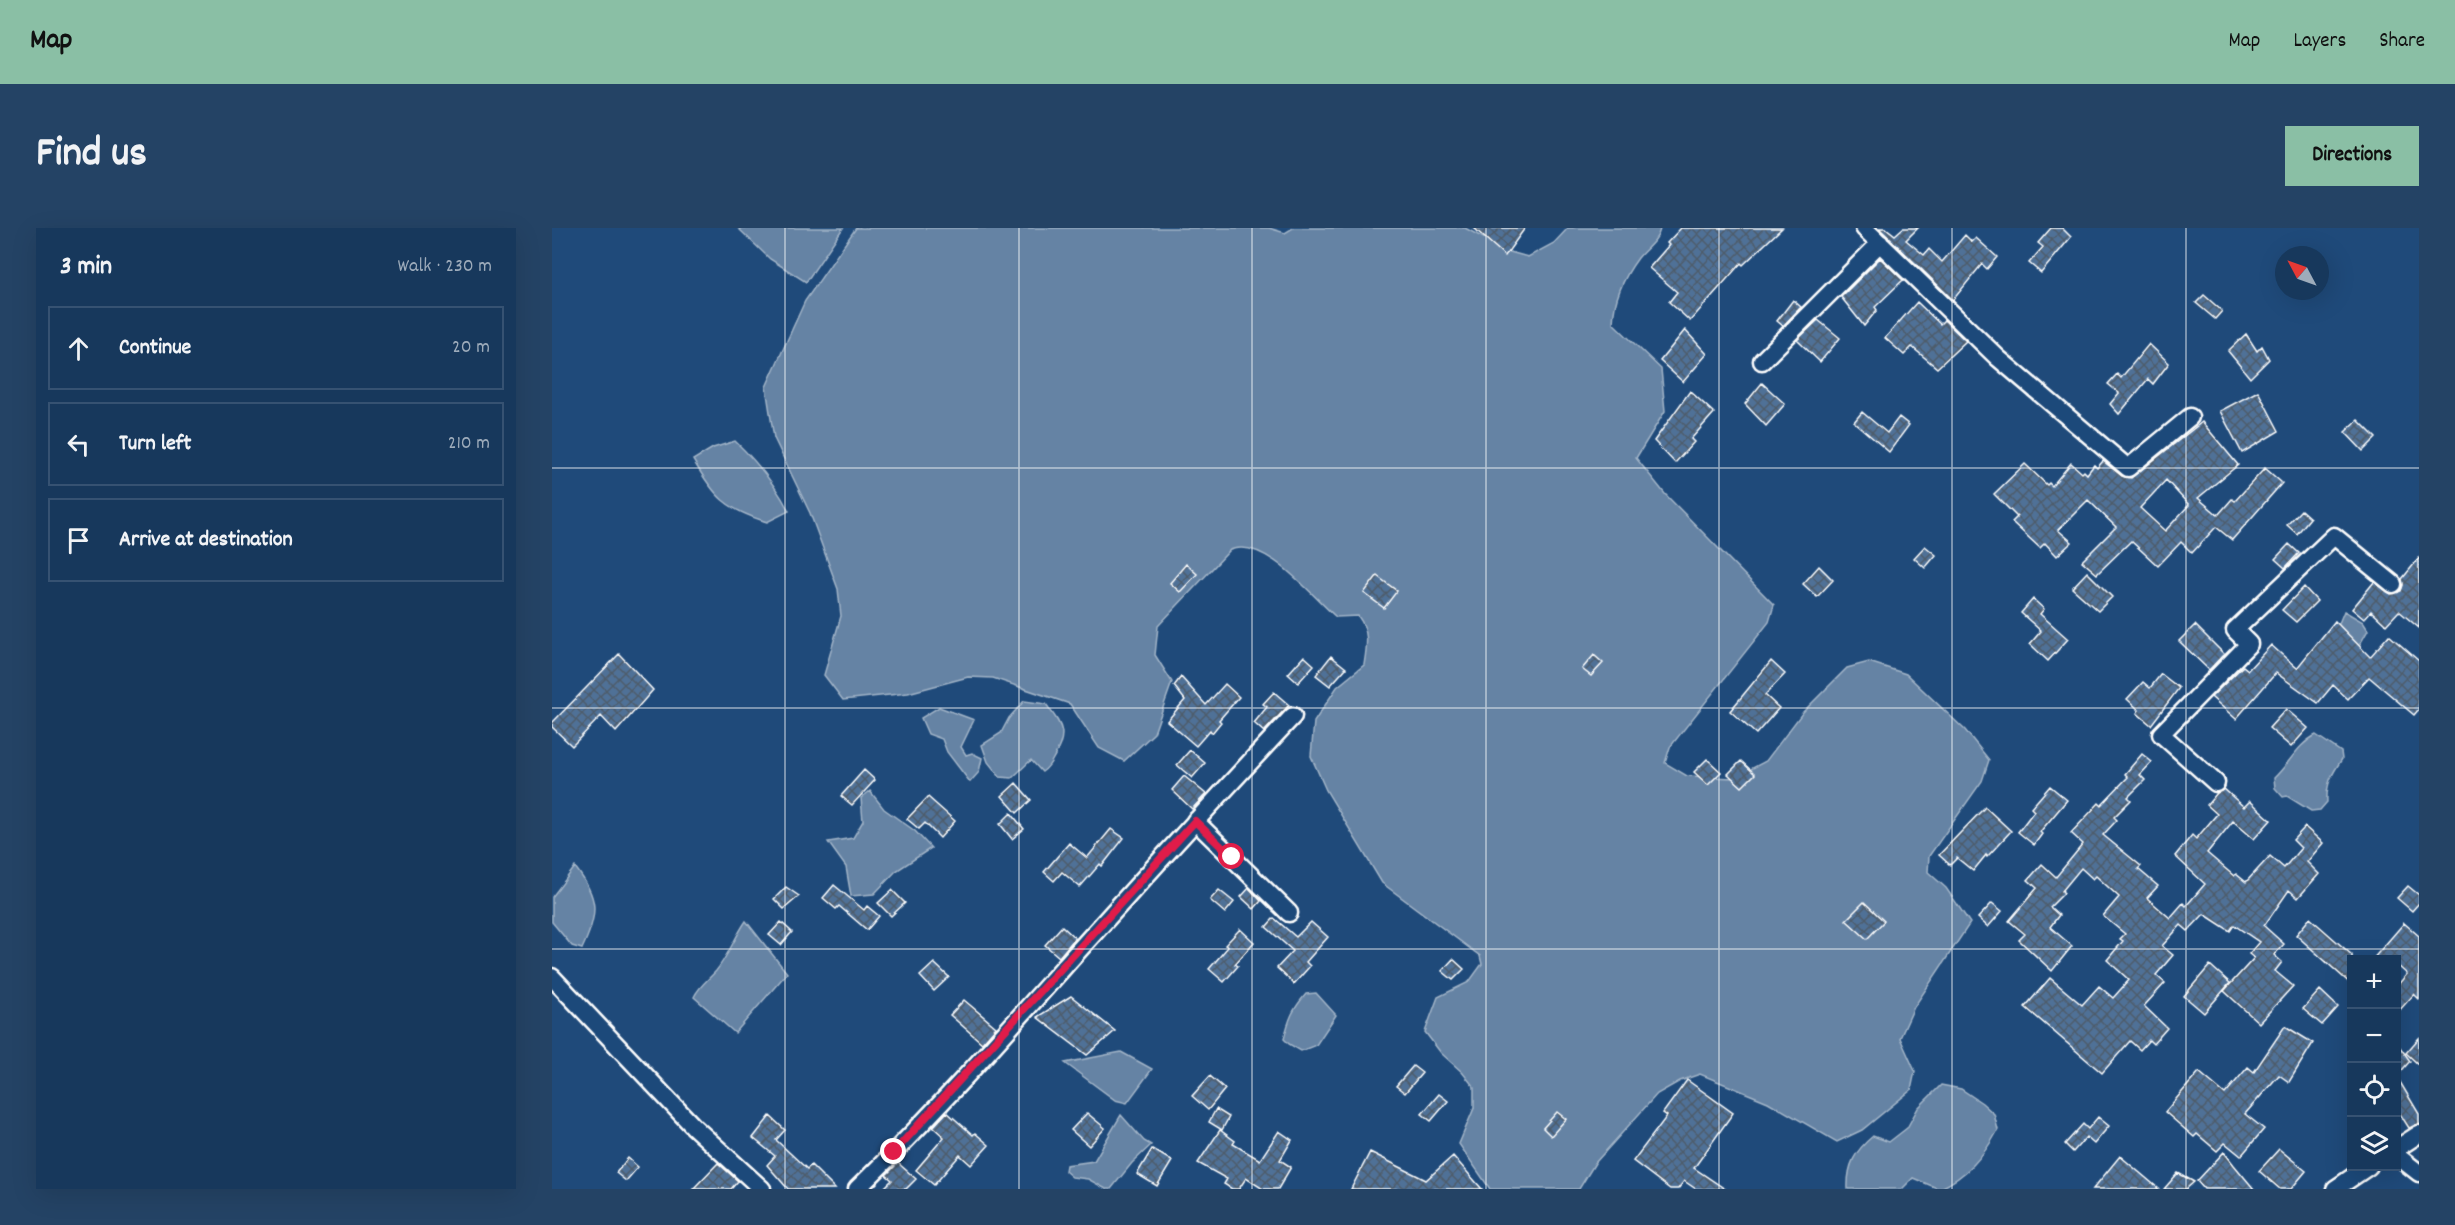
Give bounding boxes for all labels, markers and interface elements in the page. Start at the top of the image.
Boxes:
text: Map [30,22,72,62]
text: Map [2229,27,2260,57]
text: Layers [2293,27,2346,57]
text: Share [2379,27,2425,57]
text: Find us [36,126,147,186]
button: Directions [2285,126,2419,186]
north arrow [2275,246,2329,300]
text: 3 min [60,249,112,286]
text: Walk · 230 m [398,253,492,281]
icon: ahead [62,332,95,365]
text: Continue [119,333,191,364]
text: 20 m [452,334,490,362]
icon: left [62,428,95,461]
text: Turn left [119,429,191,460]
text: 210 m [448,430,490,458]
icon: arrive [62,524,95,557]
text: Arrive at destination [119,525,293,556]
route start [1218,843,1244,869]
map controls [2347,955,2401,1171]
button: + [2347,955,2401,1009]
button: − [2347,1009,2401,1063]
button: locate [2347,1063,2401,1117]
button: layers [2347,1117,2401,1171]
route end [880,1138,906,1164]

